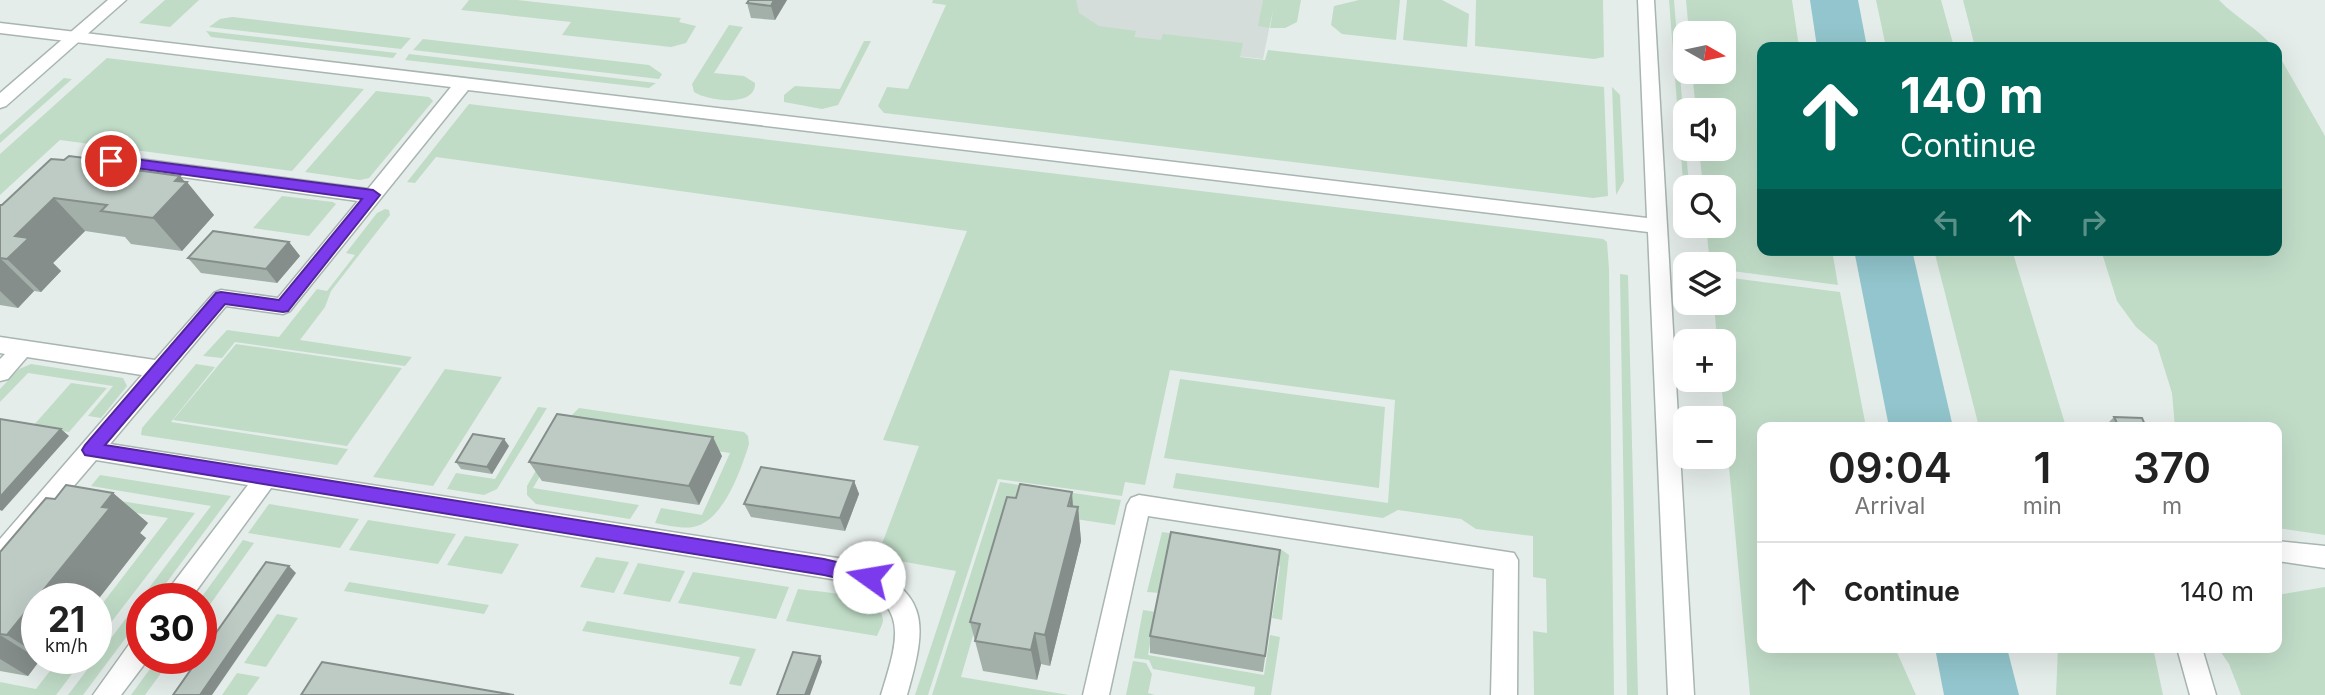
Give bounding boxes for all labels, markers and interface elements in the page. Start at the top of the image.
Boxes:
north arrow [1673,21,1736,84]
map controls [1673,21,1736,469]
text: 140 m [1900,66,2044,125]
icon: ahead [1785,70,1876,161]
button: sound [1673,98,1736,161]
text: Continue [1900,126,2036,165]
pin [81,131,141,191]
icon: arrive [92,142,130,180]
button: search [1673,175,1736,238]
icon: left [1928,203,1966,241]
icon: ahead [2001,203,2039,241]
icon: right [2074,203,2112,241]
button: layers [1673,252,1736,315]
button: + [1673,329,1736,392]
button: − [1673,406,1736,469]
text: 09:04 [1828,442,1952,493]
text: 1 [2033,442,2051,493]
text: 370 [2133,442,2211,493]
text: Arrival [1854,492,1925,520]
text: min [2023,492,2062,520]
text: m [2162,492,2182,520]
position arrow [832,540,906,614]
icon: ahead [1785,572,1823,610]
text: Continue [1844,576,1960,607]
text: 140 m [2180,576,2254,607]
speed limit sign: 30 [126,583,217,674]
text: 21 [48,598,85,640]
text: km/h [45,635,88,656]

